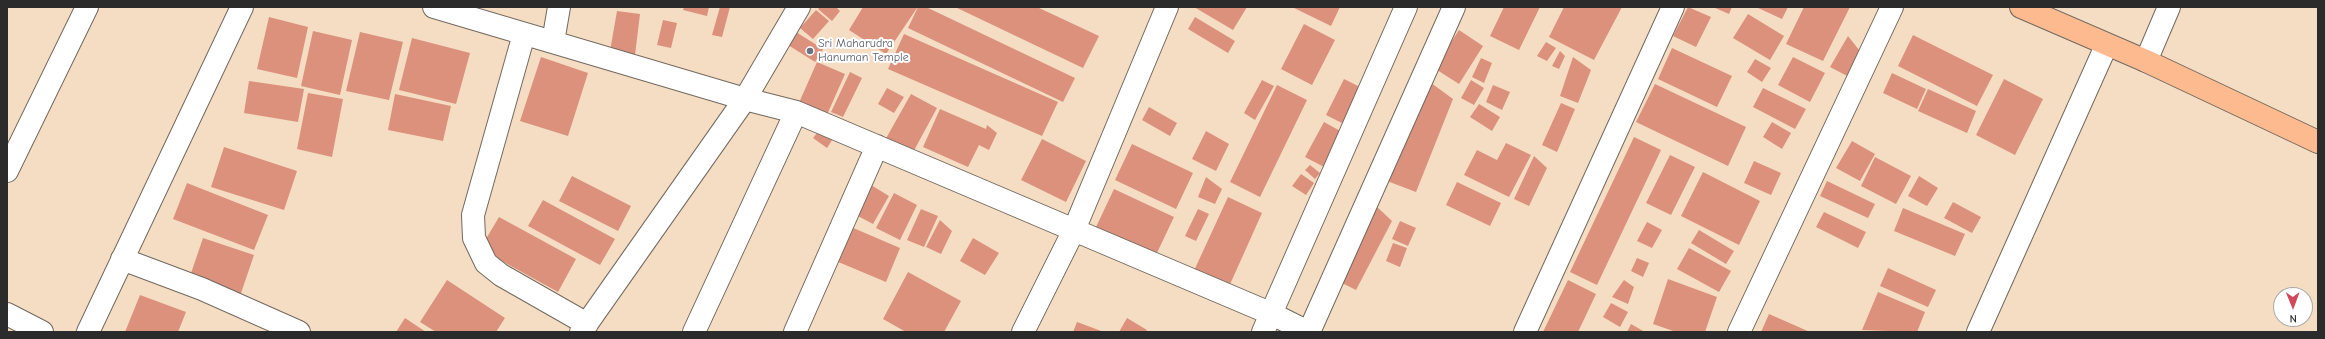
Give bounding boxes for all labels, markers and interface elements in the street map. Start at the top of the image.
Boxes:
place label: Sri Maharudra Hanuman Temple [818,37,909,65]
marker: Sri Maharudra Hanuman Temple [805,46,815,56]
north arrow [2273,287,2313,327]
text: N [2289,312,2297,325]

